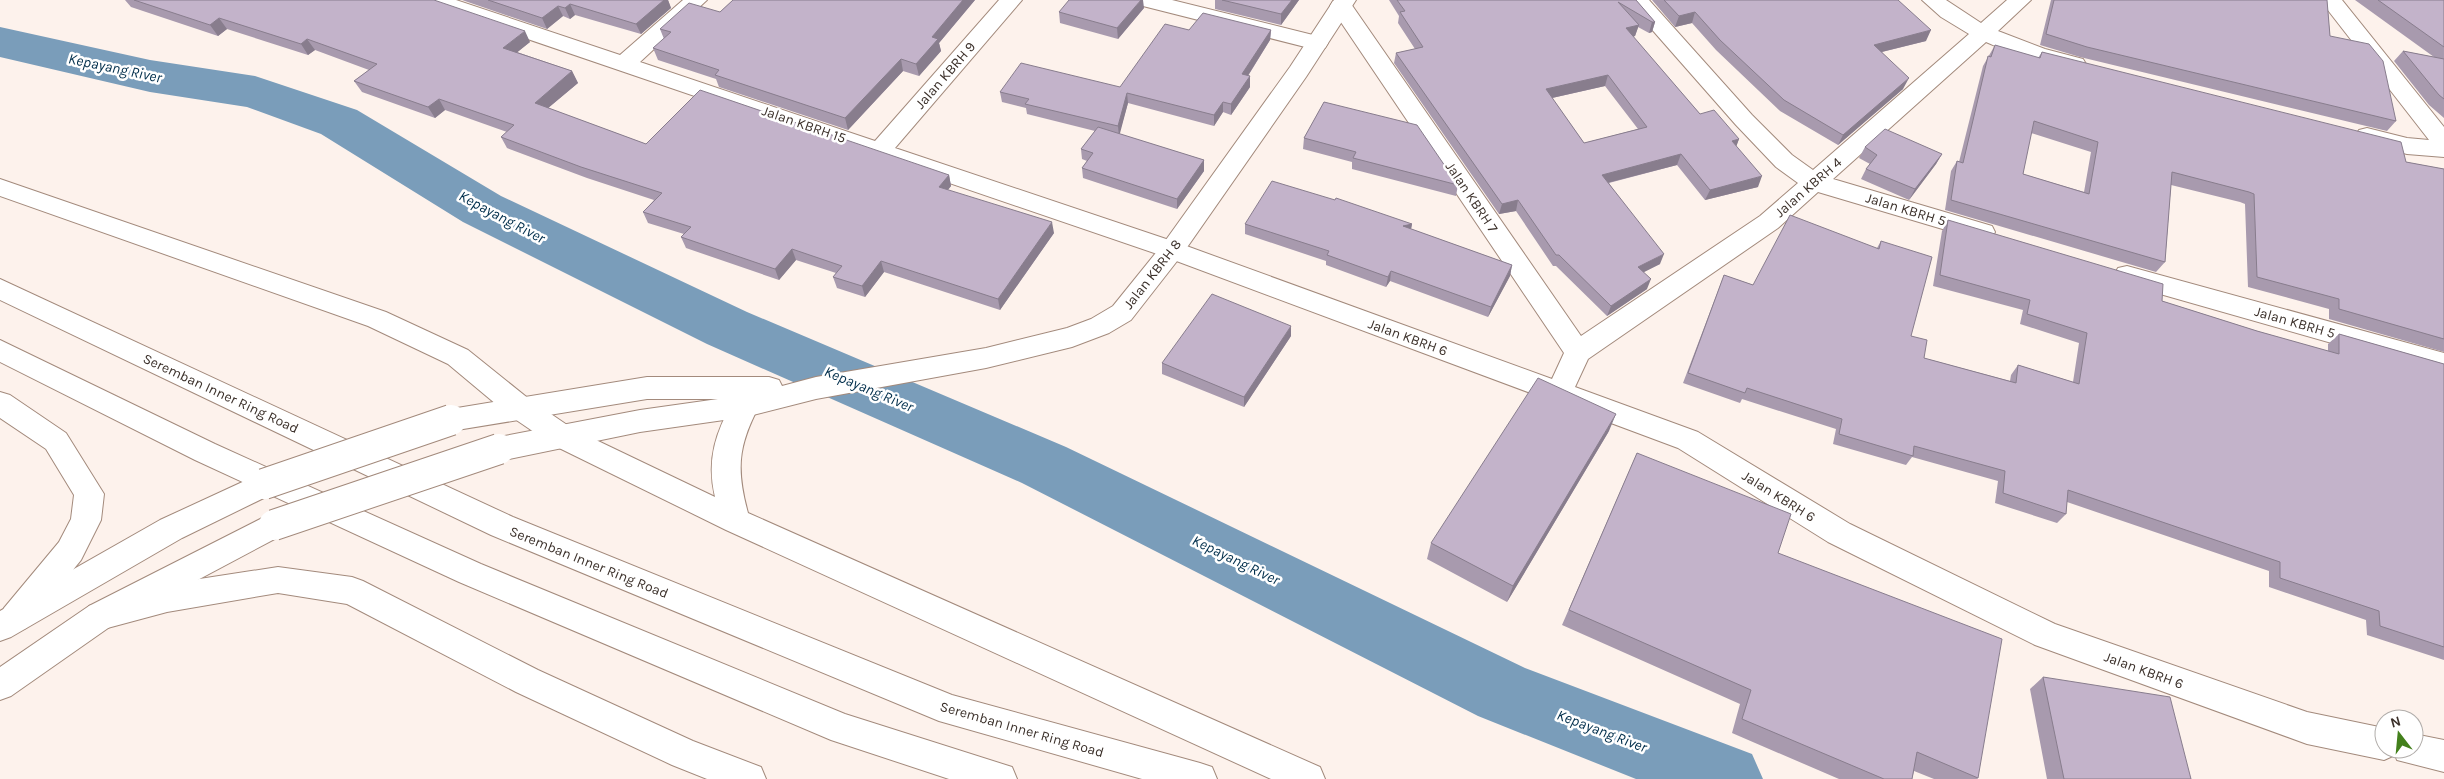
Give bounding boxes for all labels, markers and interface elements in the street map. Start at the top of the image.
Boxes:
street label: Jalan KBRH 9 [912,38,979,112]
water label: Kepayang River [67,49,164,87]
street label: Jalan KBRH 15 [760,102,848,147]
street label: Jalan KBRH 4 [1771,154,1845,221]
street label: Jalan KBRH 7 [1442,159,1502,236]
water label: Kepayang River [456,187,549,248]
street label: Jalan KBRH 5 [1864,189,1948,230]
street label: Jalan KBRH 8 [1120,236,1185,313]
street label: Jalan KBRH 5 [2253,303,2337,342]
street label: Jalan KBRH 6 [1366,315,1450,360]
street label: Seremban Inner Ring Road [140,350,301,437]
water label: Kepayang River [822,362,917,416]
street label: Jalan KBRH 6 [1739,467,1819,526]
street label: Seremban Inner Ring Road [507,523,671,602]
water label: Kepayang River [1189,531,1283,589]
street label: Jalan KBRH 6 [2102,648,2186,693]
street label: Seremban Inner Ring Road [938,698,1106,761]
water label: Kepayang River [1554,706,1650,757]
north arrow [2374,709,2424,759]
text: N [2388,712,2403,732]

